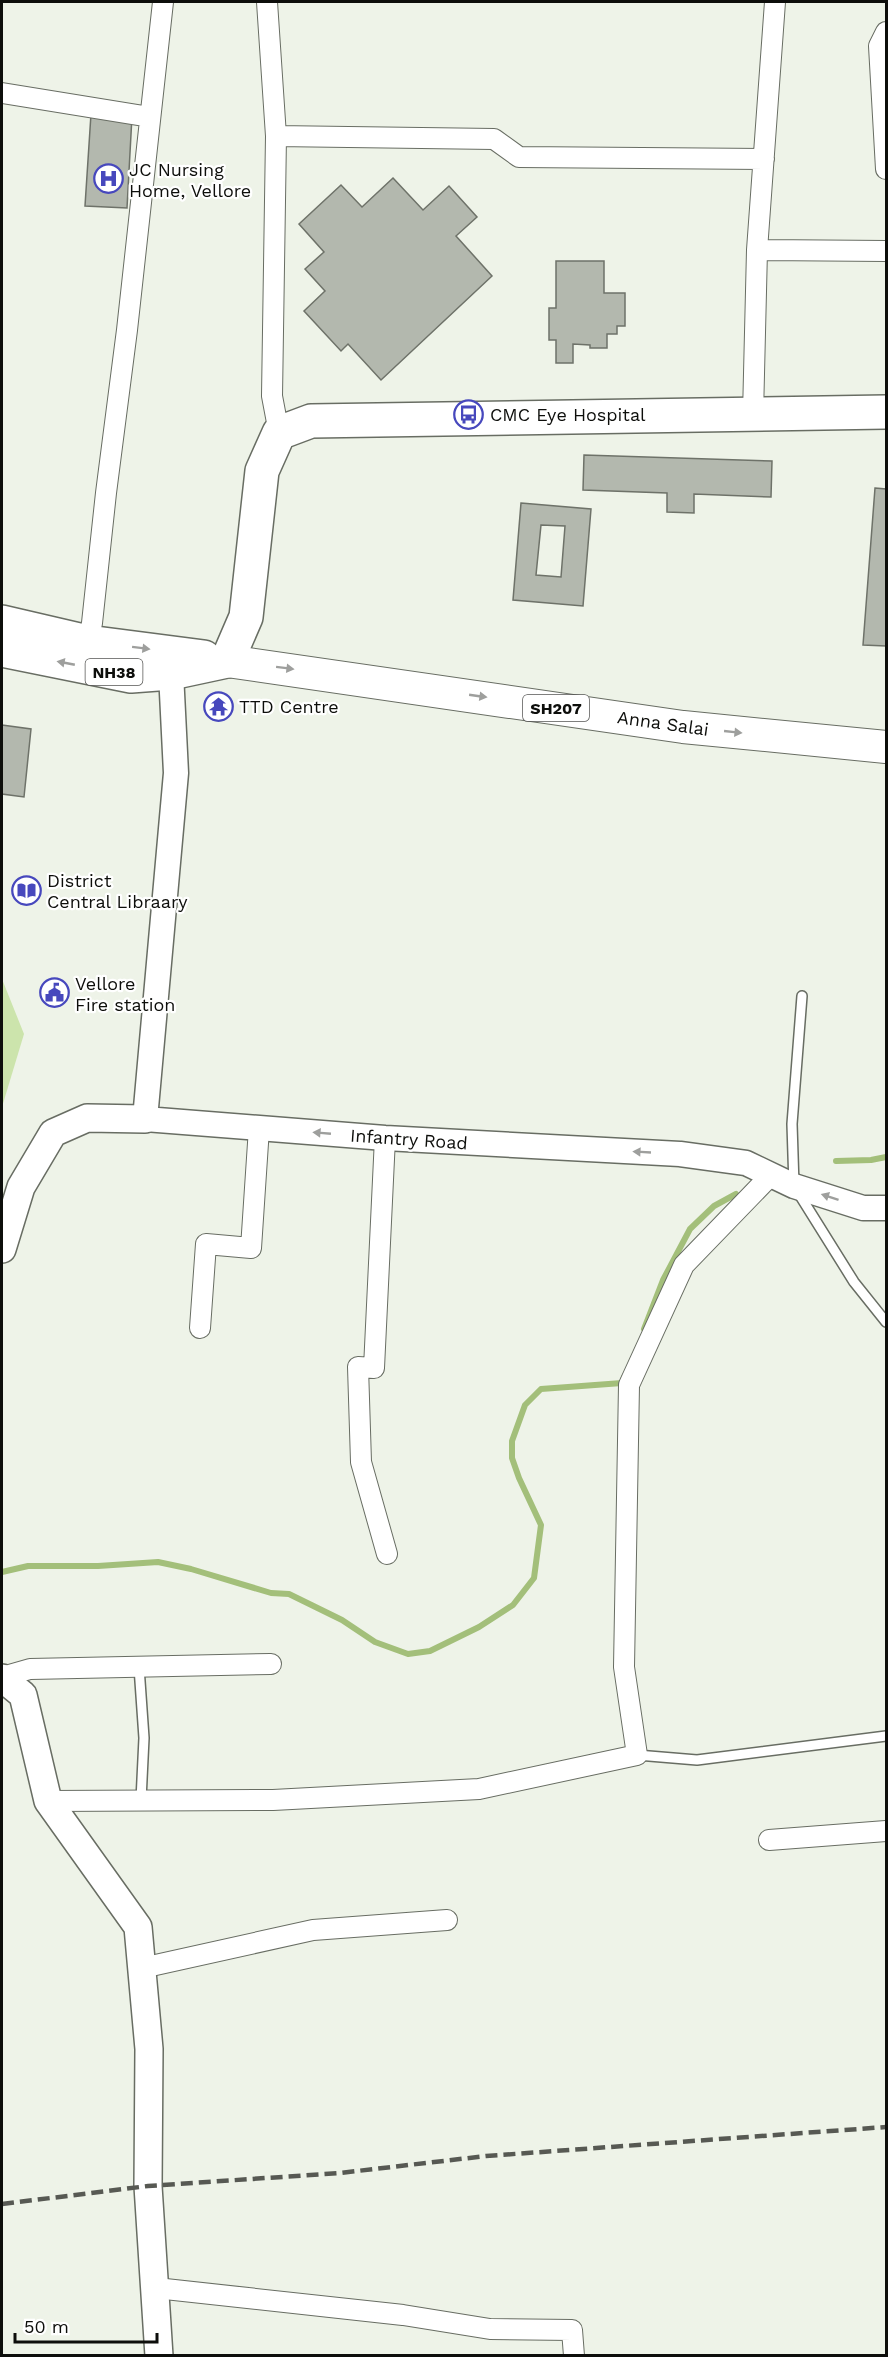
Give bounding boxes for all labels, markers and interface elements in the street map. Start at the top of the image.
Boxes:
place label: JC Nursing Home, Vellore [129,159,251,201]
hospital icon: JC Nursing Home, Vellore [92,163,124,195]
bus stop icon: CMC Eye Hospital [453,398,485,430]
place label: CMC Eye Hospital [490,404,646,425]
one-way arrow [132,643,151,653]
one-way arrow [56,658,75,667]
road number: NH38 [86,659,142,685]
one-way arrow [275,664,294,673]
temple icon: TTD Centre [202,690,234,722]
one-way arrow [468,692,487,701]
road number: SH207 [523,695,589,721]
place label: TTD Centre [239,696,339,717]
street label: Anna Salai [616,706,710,740]
one-way arrow [724,727,743,737]
place label: District Central Libraary [47,870,188,912]
library icon: District Central Libraary [10,874,42,906]
place label: Vellore Fire station [75,973,175,1015]
public building icon: Vellore Fire station [38,977,70,1009]
street label: Infantry Road [350,1124,468,1154]
one-way arrow [312,1128,331,1138]
one-way arrow [633,1147,652,1156]
one-way arrow [821,1192,839,1201]
scale bar [15,2306,158,2344]
text: 50 m [24,2316,69,2337]

